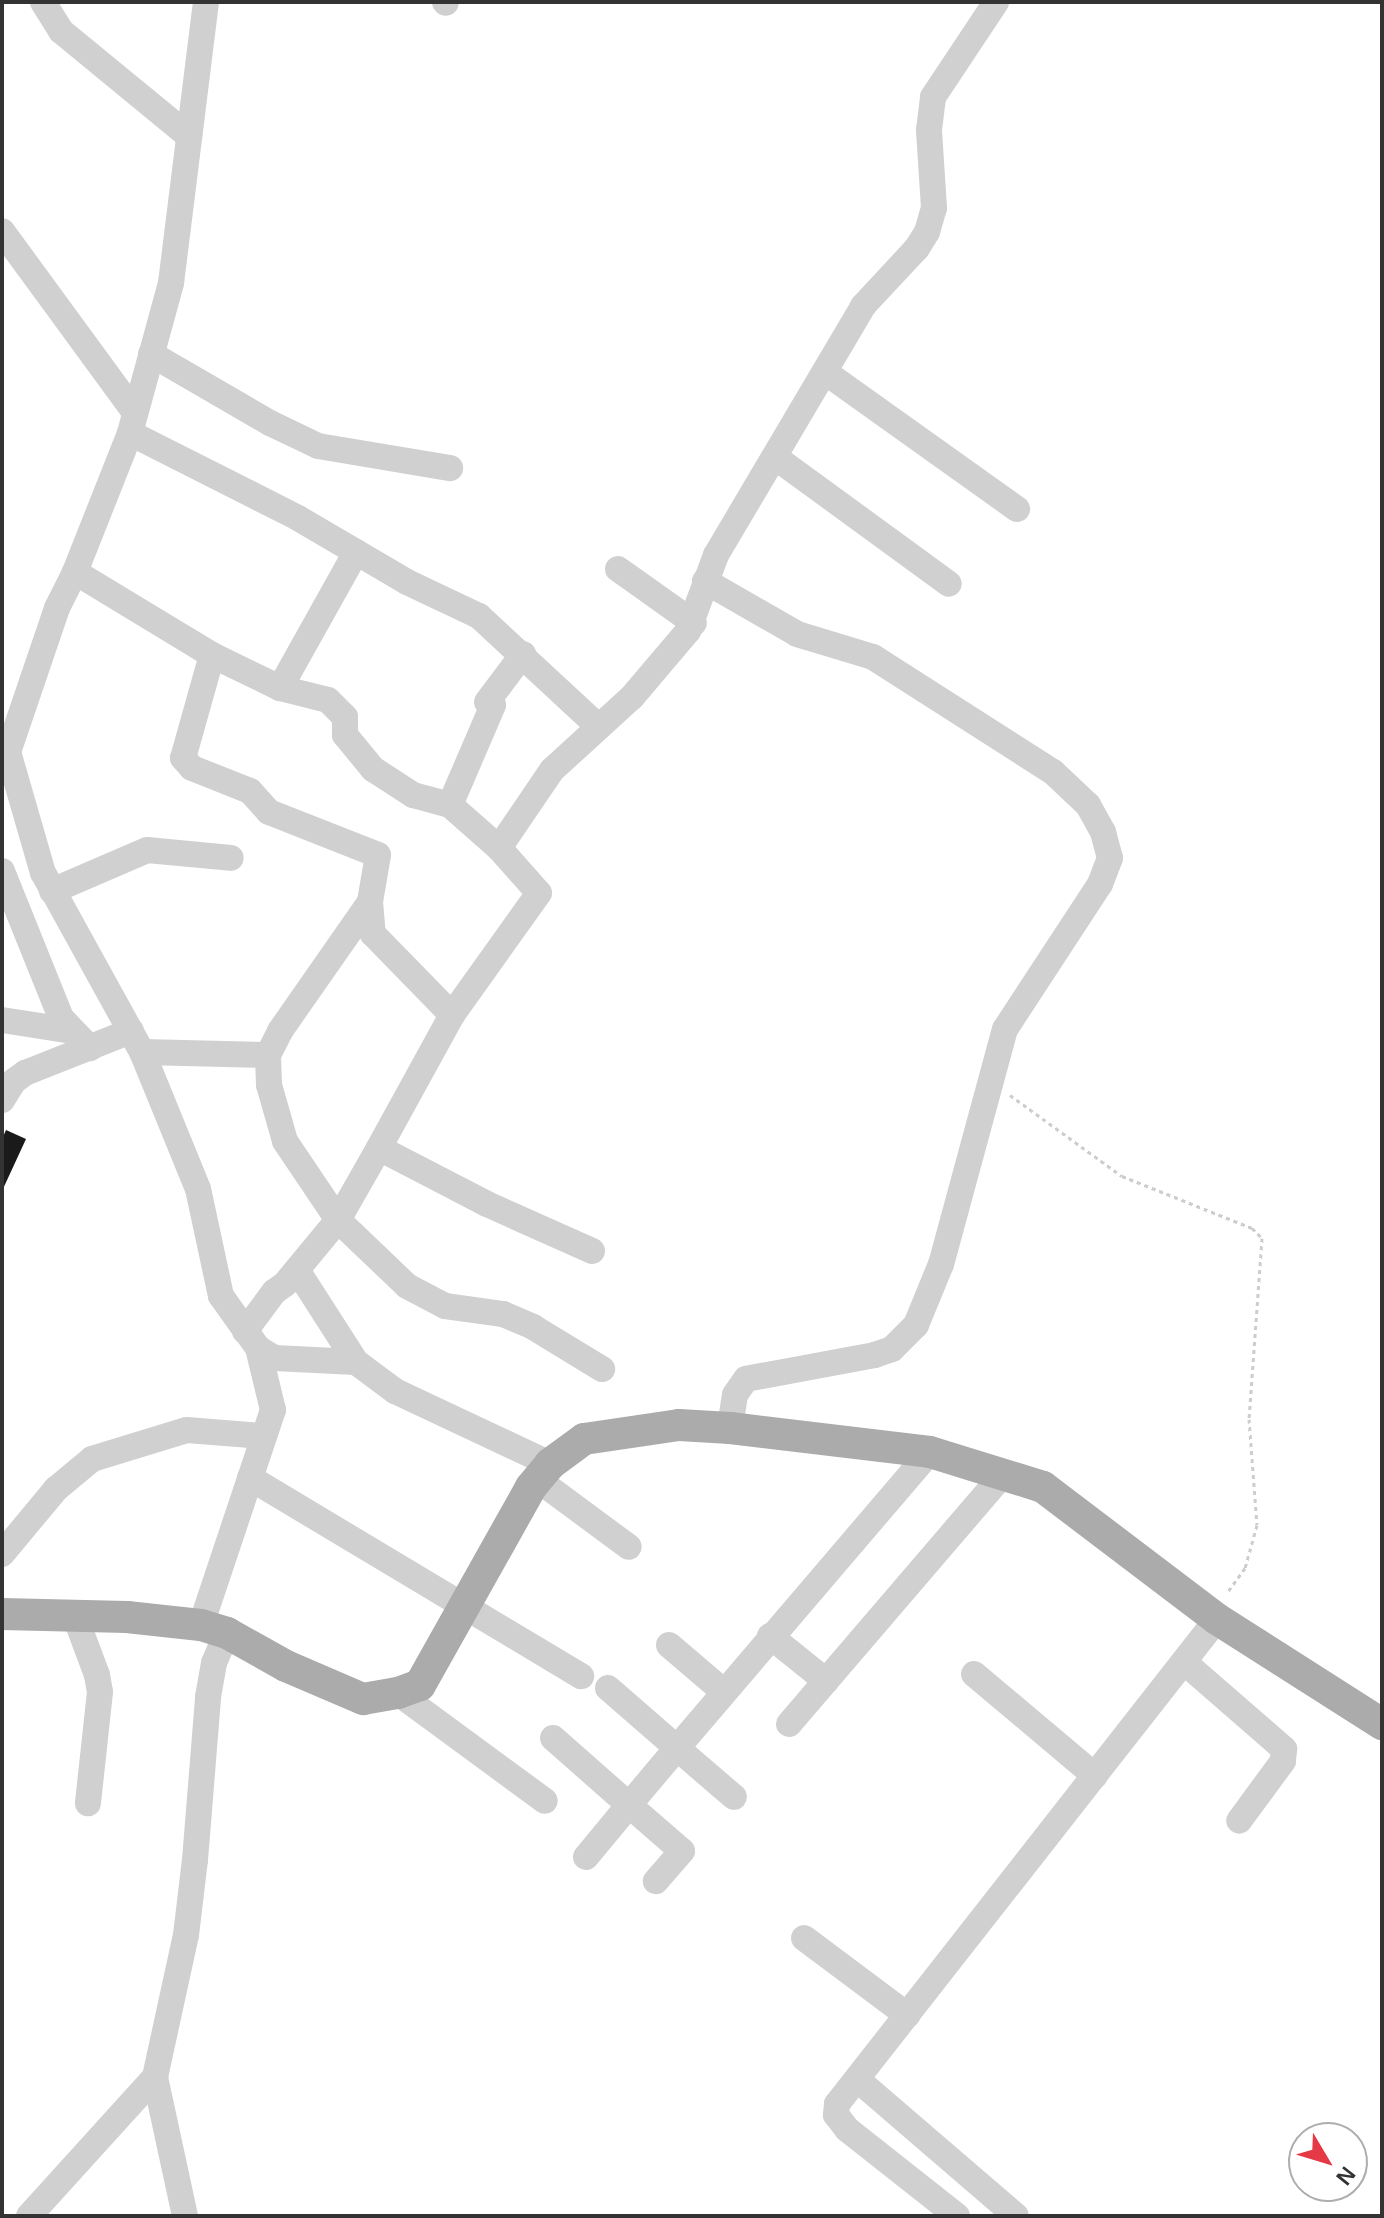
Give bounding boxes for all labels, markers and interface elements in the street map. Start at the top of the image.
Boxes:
north arrow [1288,2122,1368,2202]
text: N [1331,2162,1360,2190]

